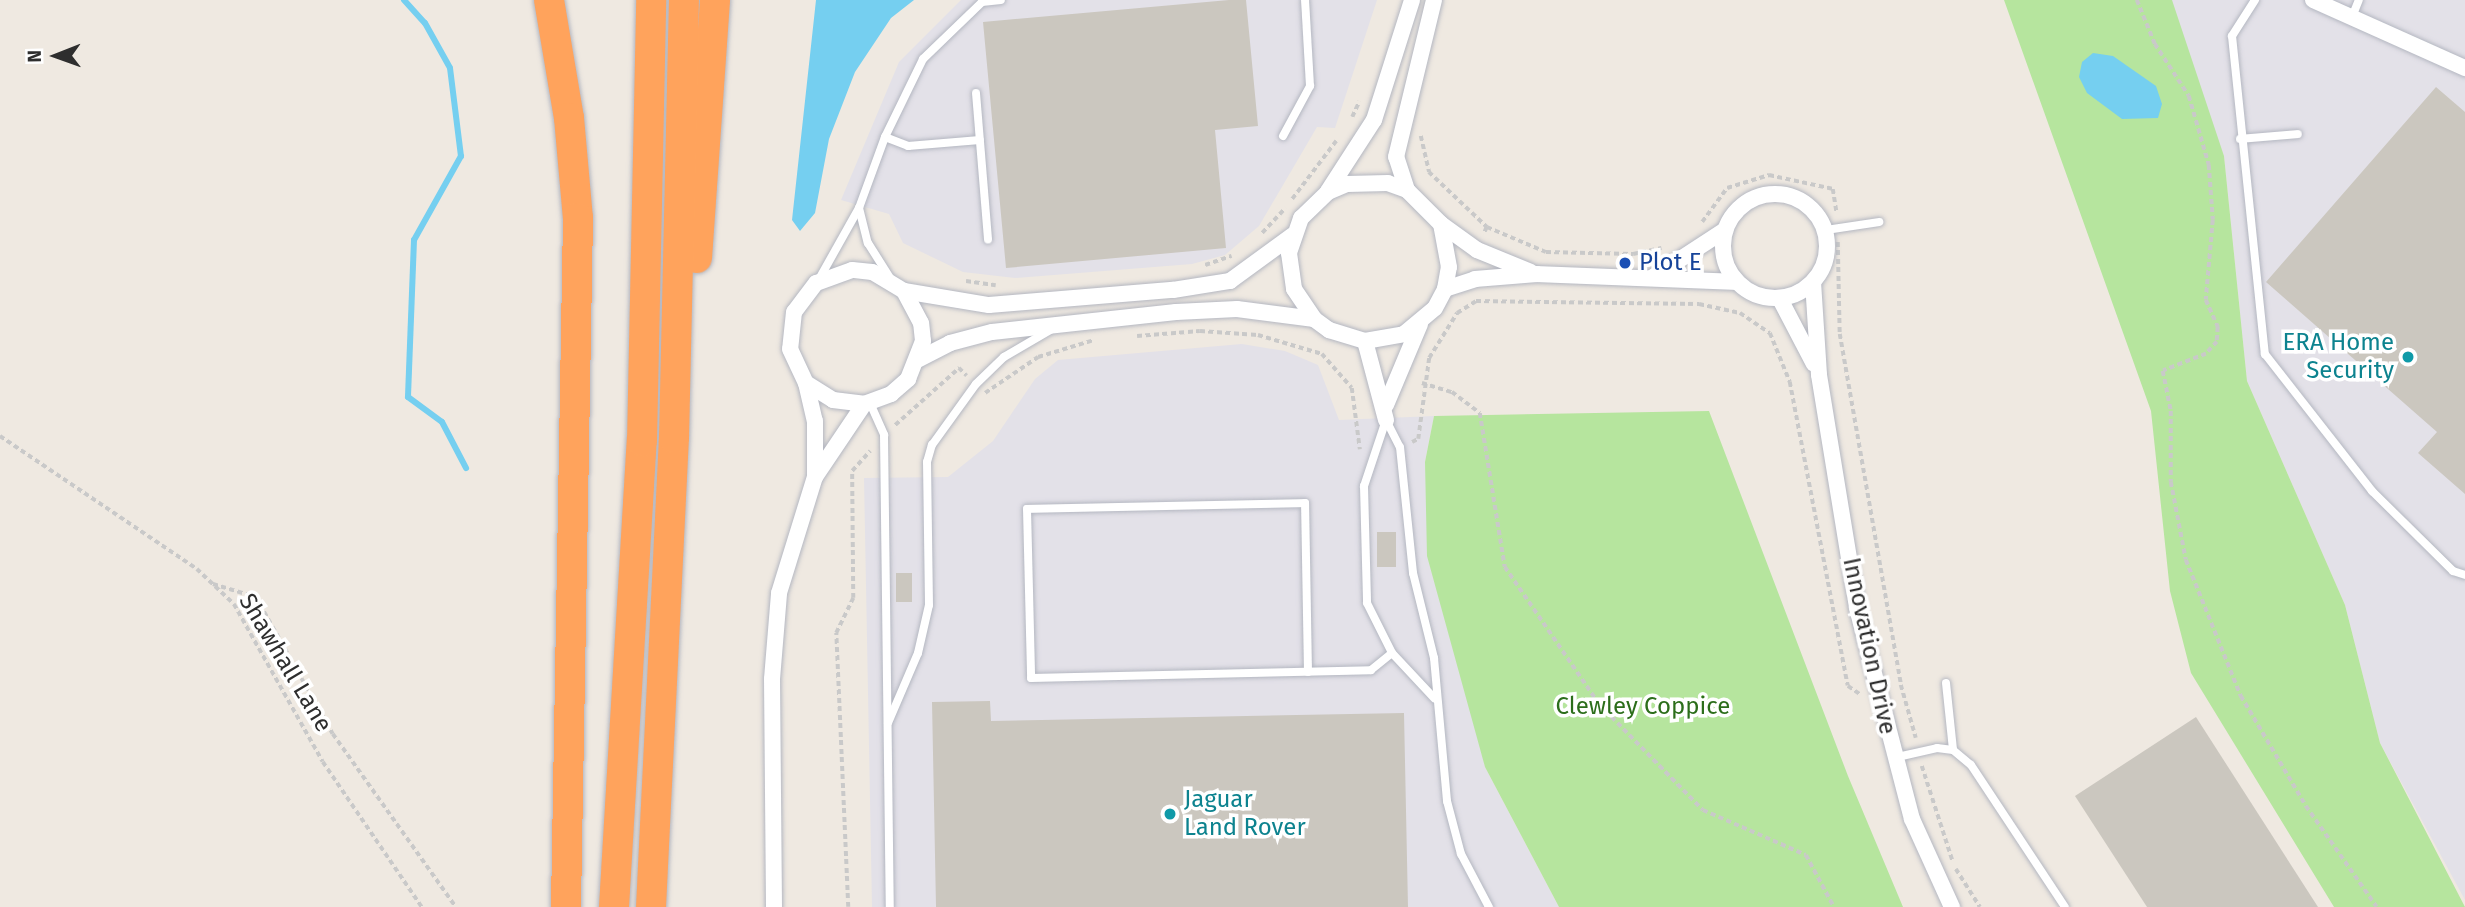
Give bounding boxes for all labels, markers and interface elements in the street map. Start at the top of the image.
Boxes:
north arrow [21,21,91,91]
text: N [23,50,46,63]
place label: Plot E [1639,249,1701,277]
marker: Plot E [1617,255,1633,271]
place label: ERA Home Security [2283,329,2394,385]
marker: ERA Home Security [2400,349,2416,365]
street label: Innovation Drive [1836,555,1902,737]
street label: Shawhall Lane [232,589,338,737]
park label: Clewley Coppice [1556,693,1730,721]
place label: Jaguar Land Rover [1184,786,1306,842]
marker: Jaguar Land Rover [1162,806,1178,822]

